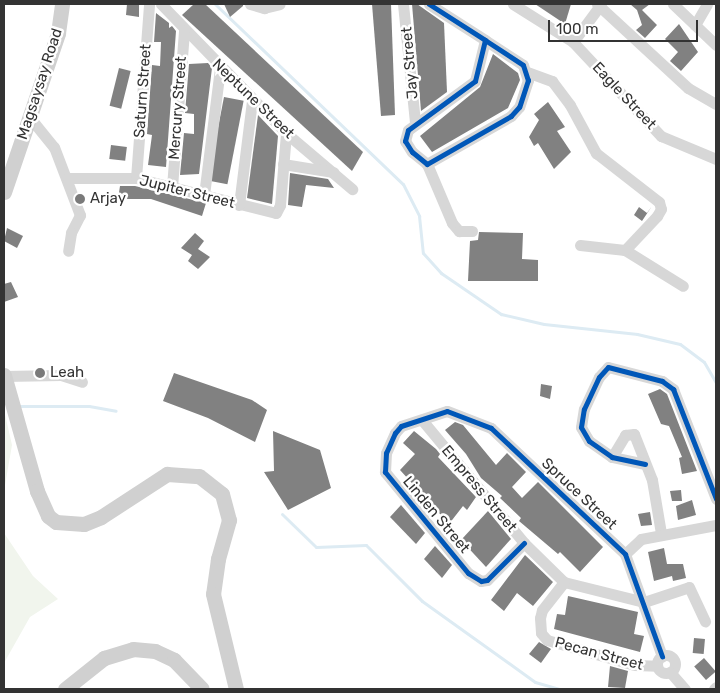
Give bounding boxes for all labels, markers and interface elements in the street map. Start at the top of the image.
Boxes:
scale bar [550,10,700,42]
text: 100 m [556,20,598,38]
street label: Magsaysay Road [13,26,67,142]
street label: Jay Street [398,26,422,100]
street label: Saturn Street [131,43,155,139]
street label: Mercury Street [165,55,191,161]
street label: Neptune Street [208,55,298,143]
street label: Eagle Street [588,59,660,133]
street label: Jupiter Street [137,171,237,213]
place label: Arjay [90,190,126,208]
marker: Arjay [74,193,86,205]
place label: Leah [50,364,84,382]
marker: Leah [34,367,46,379]
street label: Empress Street [438,442,520,536]
street label: Spruce Street [537,454,621,534]
street label: Linden Street [399,473,473,557]
street label: Pecan Street [553,634,645,674]

